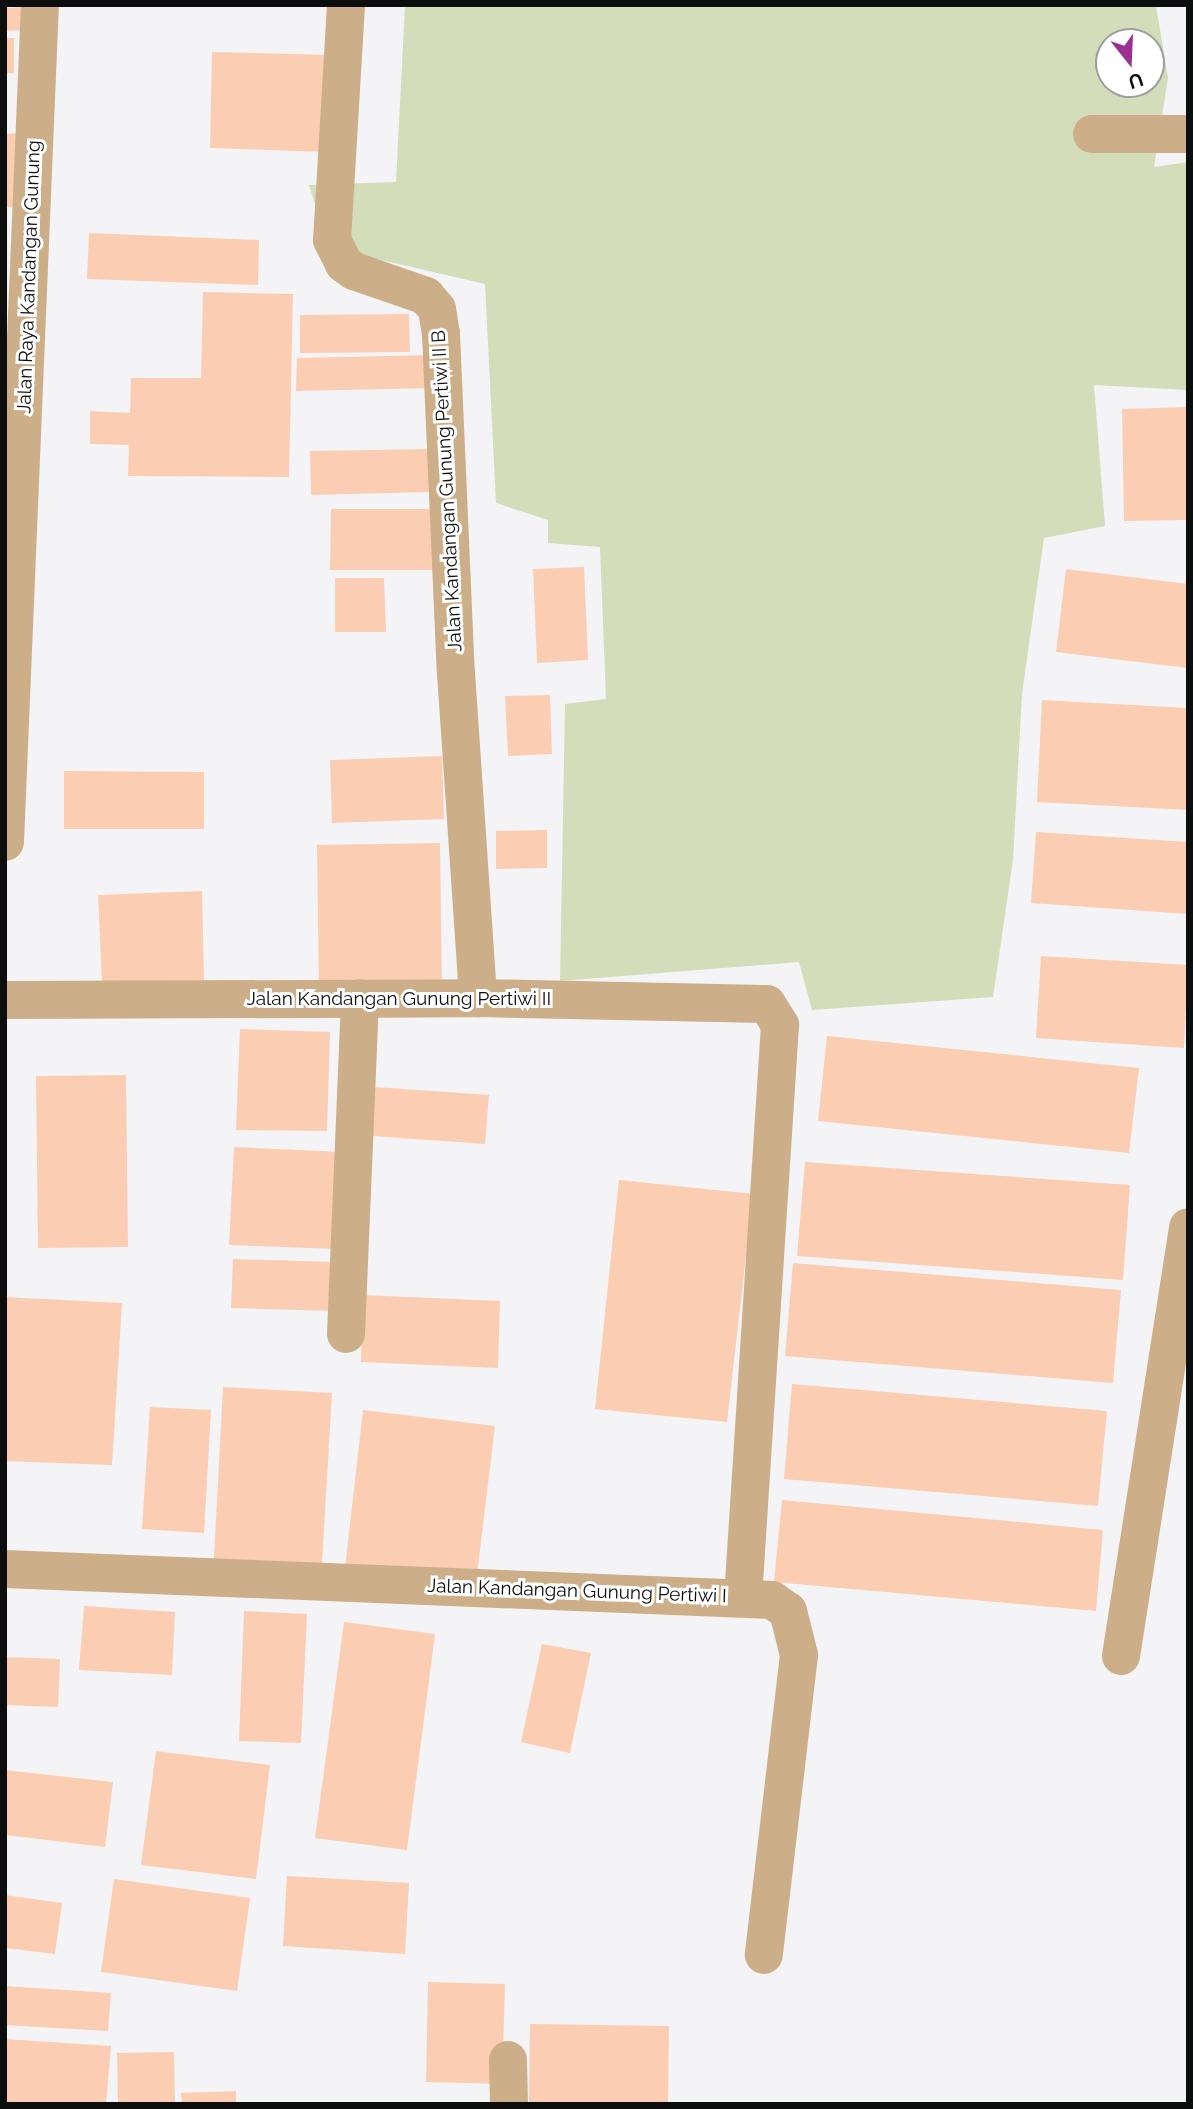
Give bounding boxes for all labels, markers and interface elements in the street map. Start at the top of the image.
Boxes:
north arrow [1095,28,1165,98]
text: U [1126,68,1146,94]
street label: Jalan Raya Kandangan Gunung [13,140,45,414]
street label: Jalan Kandangan Gunung Pertiwi II B [427,330,467,652]
street label: Jalan Kandangan Gunung Pertiwi II [247,988,551,1010]
street label: Jalan Kandangan Gunung Pertiwi I [427,1574,727,1608]

